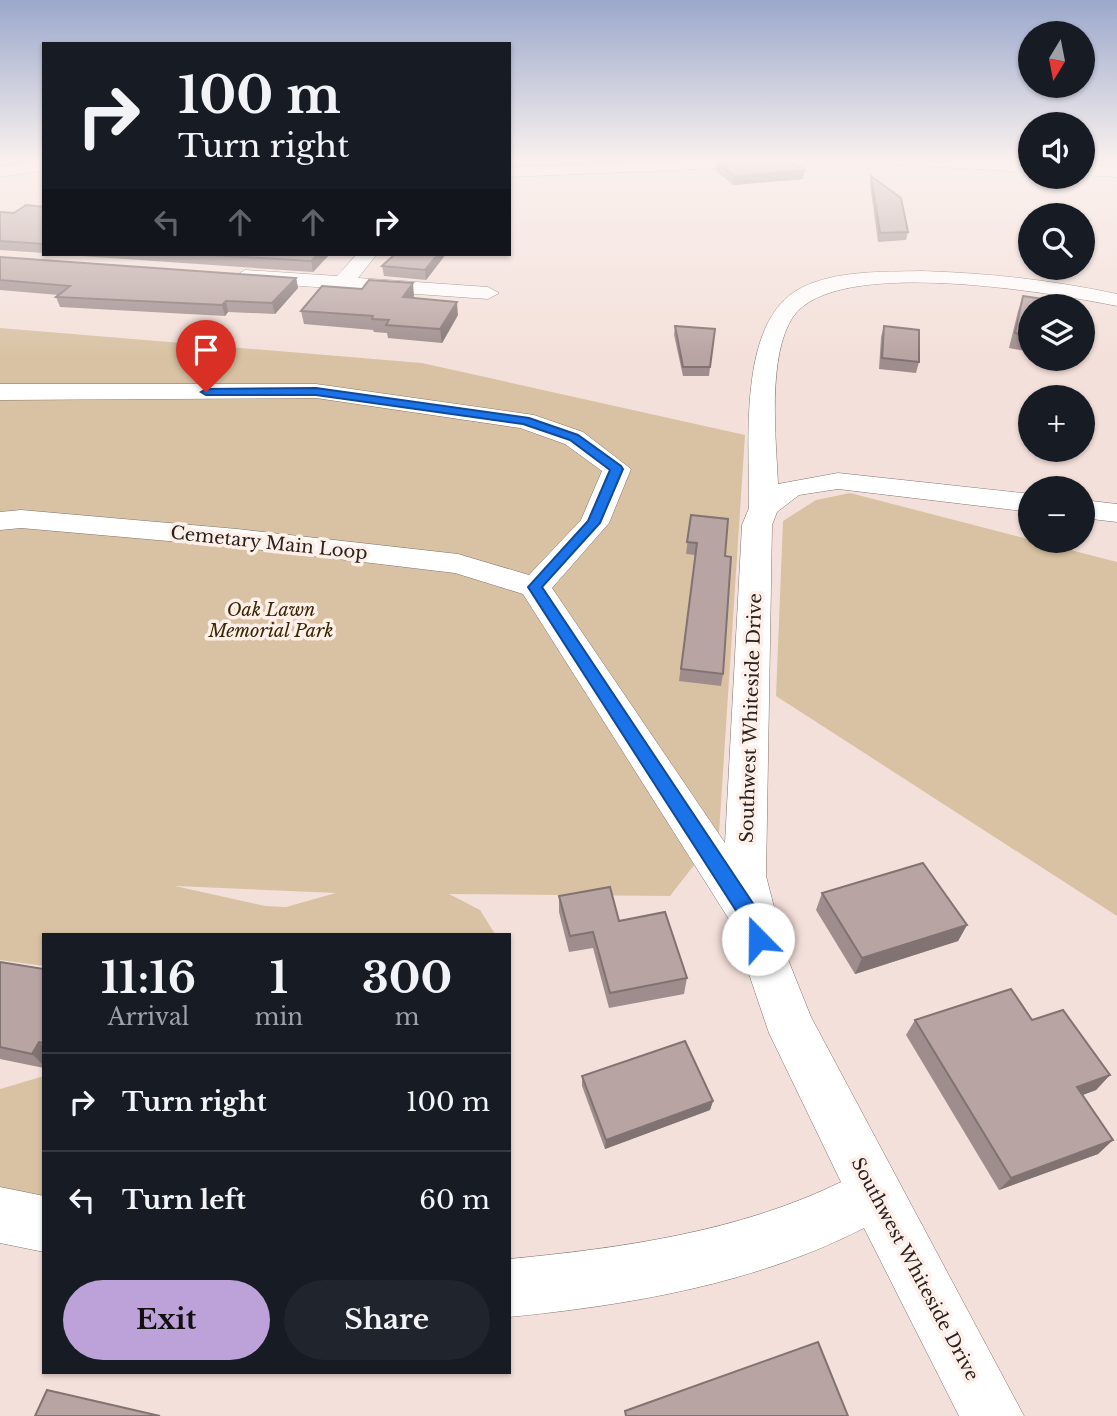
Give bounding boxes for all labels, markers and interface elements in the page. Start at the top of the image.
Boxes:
north arrow [1018,21,1096,98]
map controls [1018,21,1095,553]
text: 100 m [178,65,341,126]
icon: right [63,70,154,161]
button: sound [1018,112,1095,189]
text: Turn right [178,126,349,166]
icon: left [148,203,186,241]
icon: ahead [221,203,259,241]
icon: ahead [294,203,332,241]
icon: right [367,203,405,241]
button: search [1018,203,1095,280]
button: layers [1018,294,1095,371]
pin [176,320,236,392]
icon: arrive [187,331,225,369]
button: + [1018,385,1095,462]
button: − [1018,476,1095,553]
street label: Cemetary Main Loop [169,522,369,564]
street label: Southwest Whiteside Drive [736,593,766,843]
park label: Oak Lawn Memorial Park [208,599,333,642]
position arrow [721,902,795,976]
text: 11:16 [101,952,196,1004]
text: 1 [270,952,288,1004]
text: 300 [362,952,452,1004]
text: Arrival [108,1003,189,1031]
text: min [255,1003,303,1031]
text: m [395,1003,419,1031]
icon: right [63,1083,101,1121]
text: Turn right [122,1086,267,1118]
text: 100 m [406,1086,490,1118]
street label: Southwest Whiteside Drive [847,1154,983,1384]
icon: left [63,1181,101,1219]
text: Turn left [122,1184,246,1216]
text: 60 m [419,1184,490,1216]
button: Exit [63,1280,270,1360]
button: Share [284,1280,490,1360]

